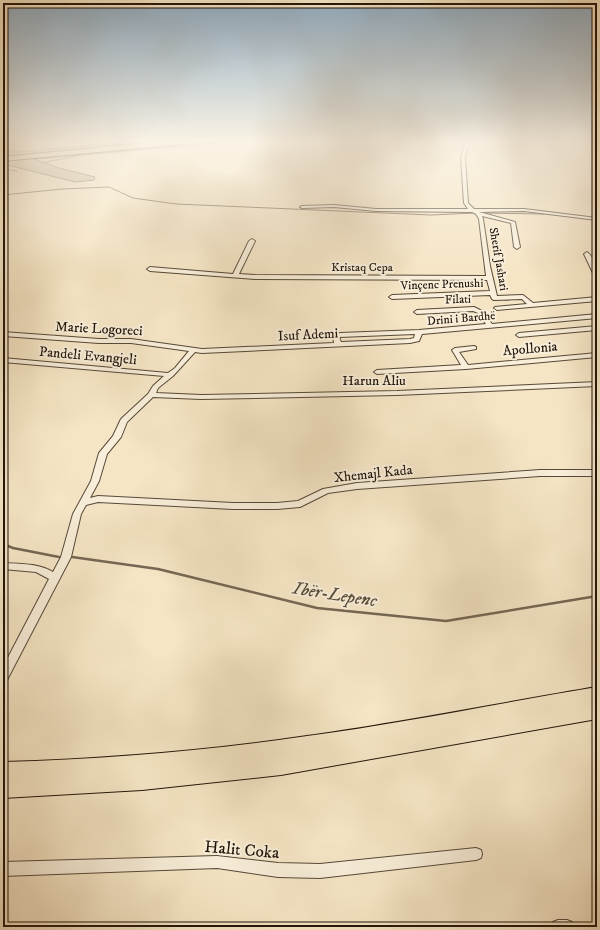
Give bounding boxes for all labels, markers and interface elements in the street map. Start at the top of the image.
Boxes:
street label: Sherif Jashari [486,226,511,292]
street label: Kristaq Cepa [331,260,394,275]
street label: Vinçenc Prenushi [399,276,484,293]
street label: Filati [445,292,471,307]
street label: Drini i Bardhë [426,308,496,329]
street label: Marie Logoreci [55,318,143,340]
street label: Isuf Ademi [277,324,339,346]
street label: Apollonia [502,338,558,360]
street label: Pandeli Evangjeli [38,343,138,369]
street label: Harun Aliu [342,372,406,390]
street label: Xhemajl Kada [333,461,413,487]
water label: Ibër-Lepenc [290,577,379,613]
street label: Halit Coka [204,836,281,864]

